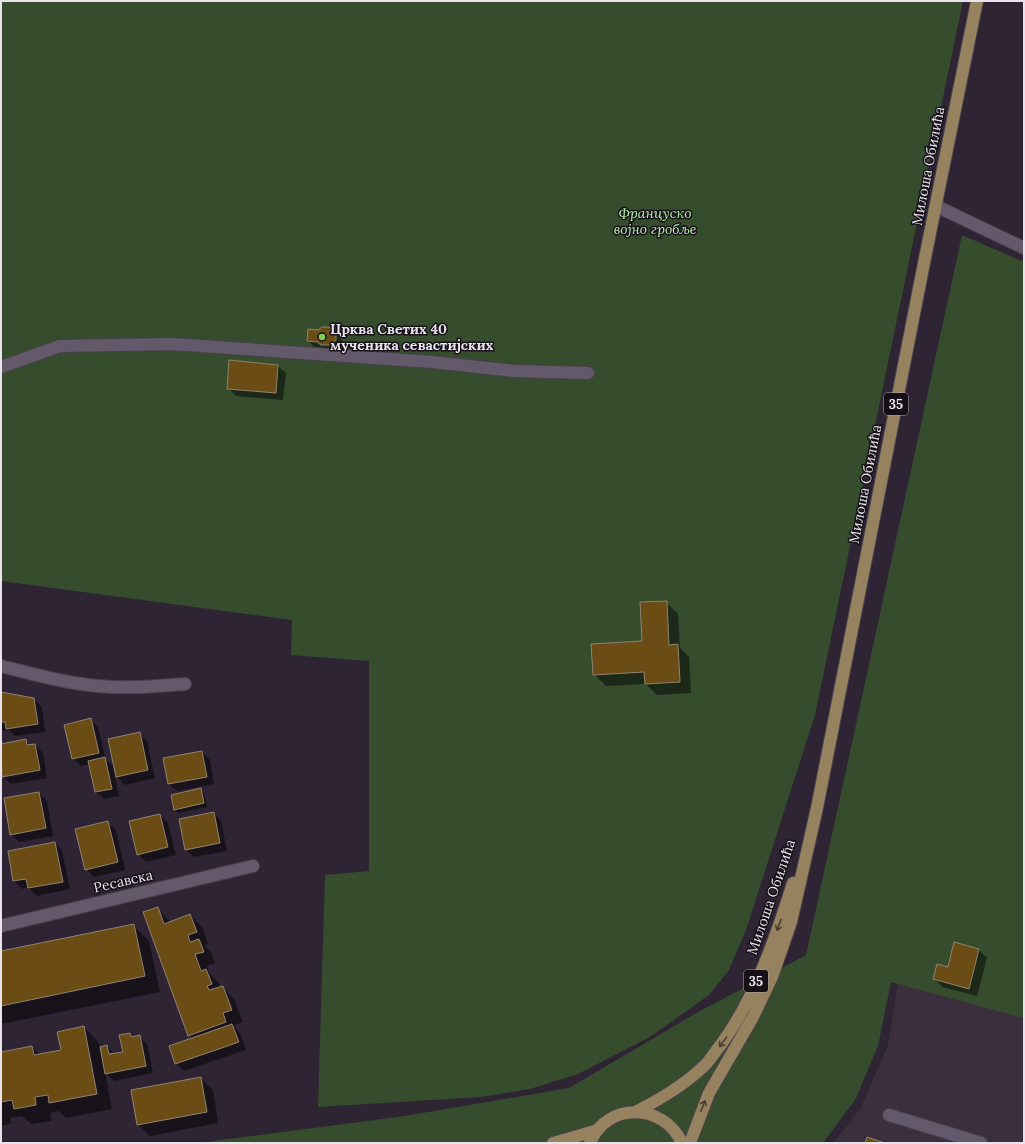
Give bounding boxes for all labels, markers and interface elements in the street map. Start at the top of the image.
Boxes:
street label: Милоша Обилића [908,105,948,227]
park label: Француско војно гробље [614,204,697,238]
place label: Црква Светих 40 мученика севастијских [330,320,494,354]
marker: Црква Светих 40 мученика севастијских [317,332,327,342]
road number: 35 [884,393,908,415]
street label: Милоша Обилића [845,423,885,545]
street label: Милоша Обилића [743,837,799,957]
street label: Ресавска [92,865,154,897]
one-way arrow [775,919,783,931]
road number: 35 [744,970,768,992]
one-way arrow [719,1036,728,1047]
one-way arrow [700,1101,708,1113]

